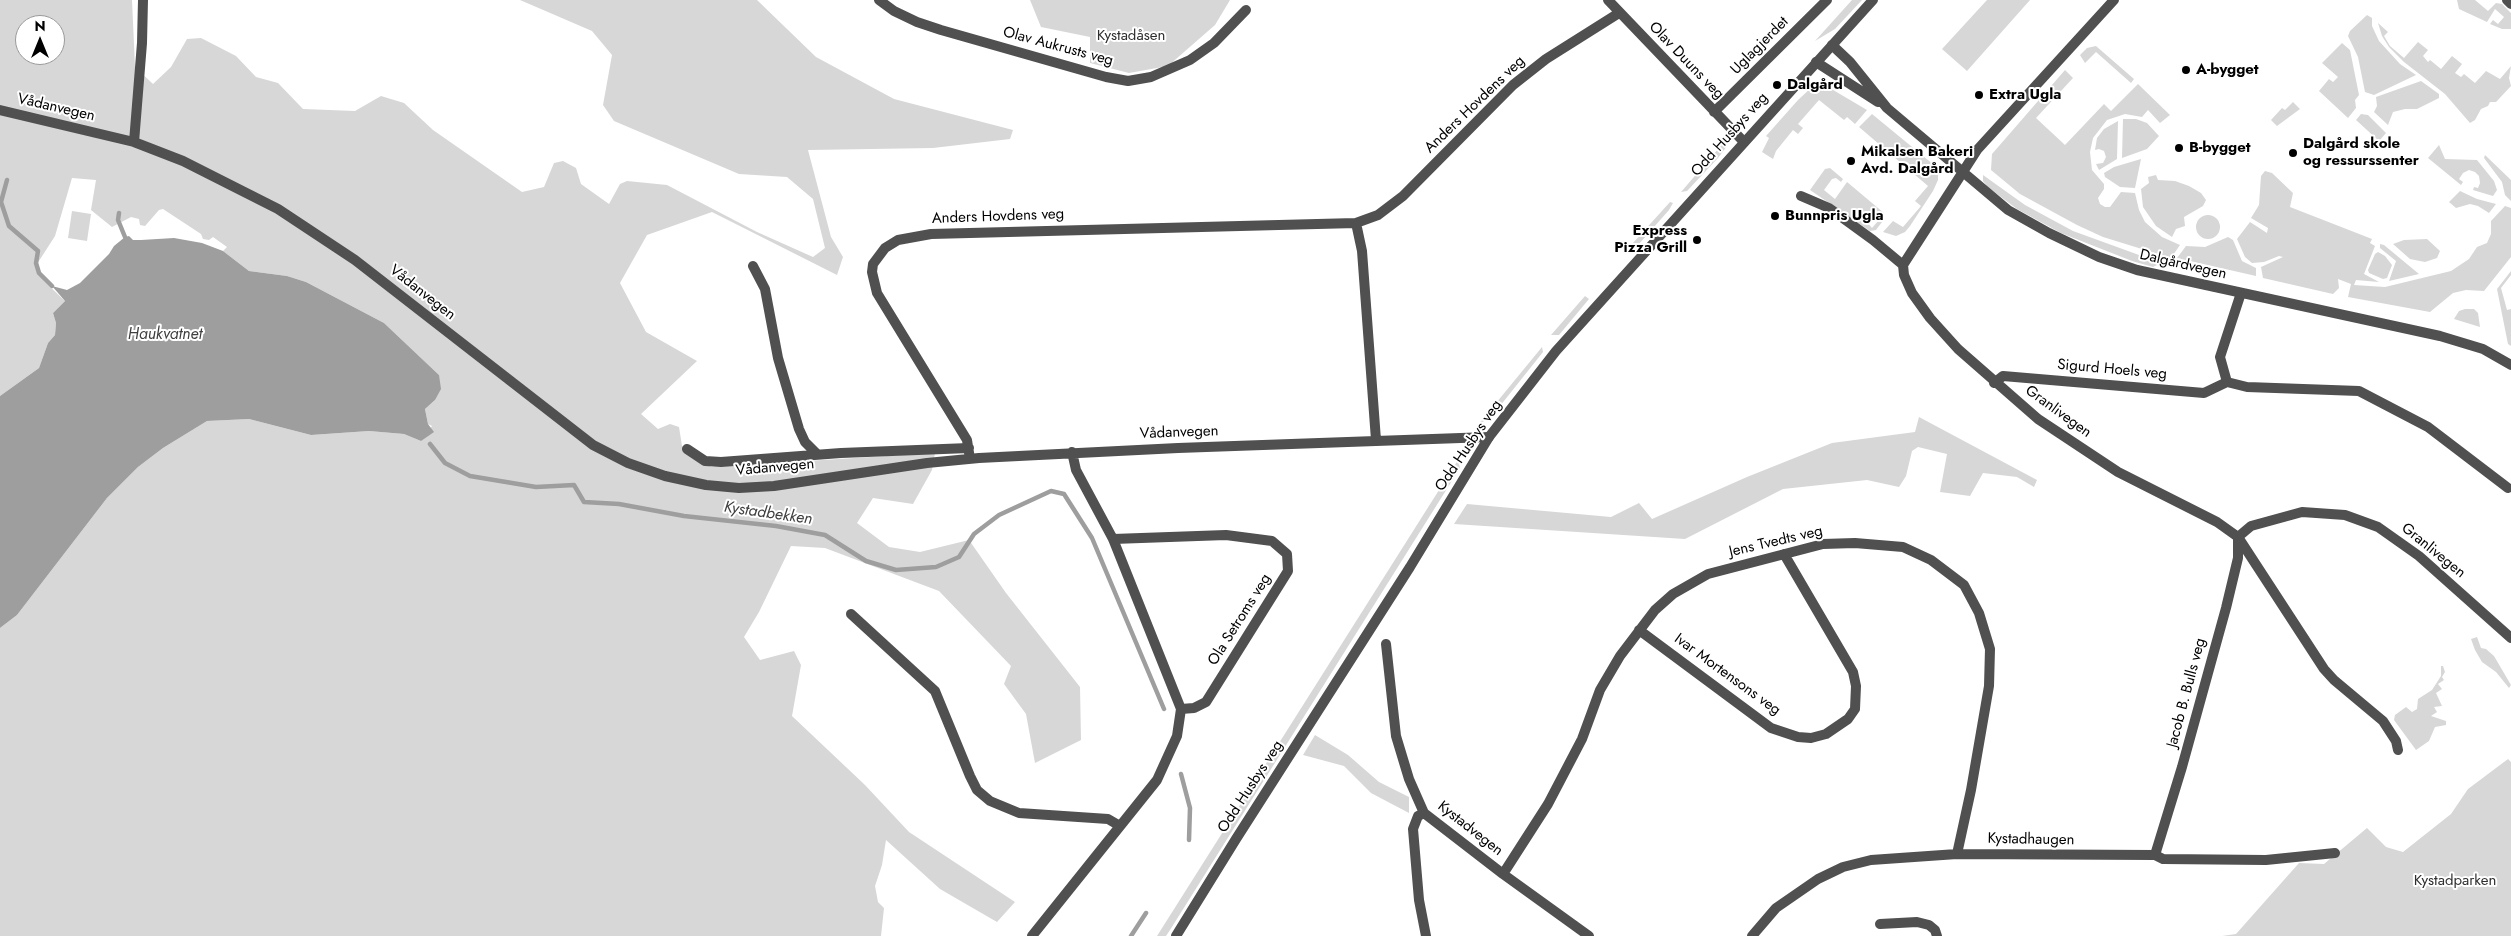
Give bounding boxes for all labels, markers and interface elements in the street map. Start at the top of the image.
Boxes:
street label: Uglagjerdet [1727,13,1793,79]
north arrow [15,15,65,65]
text: N [34,16,46,36]
street label: Olav Duuns veg [1645,19,1727,103]
street label: Olav Aukrusts veg [1001,24,1115,70]
park label: Kystadåsen [1097,27,1165,45]
street label: Anders Hovdens veg [1421,53,1529,157]
place label: A-bygget [2196,61,2259,79]
marker: A-bygget [2180,64,2192,76]
place label: Dalgård [1787,76,1843,94]
marker: Dalgård [1771,79,1783,91]
place label: Extra Ugla [1989,86,2061,104]
marker: Extra Ugla [1973,89,1985,101]
street label: Vådanvegen [15,90,97,126]
street label: Odd Husbys veg [1688,90,1772,180]
place label: Dalgård skole og ressurssenter [2303,135,2419,170]
place label: B-bygget [2189,139,2251,157]
marker: B-bygget [2173,142,2185,154]
place label: Mikalsen Bakeri Avd. Dalgård [1861,143,1973,178]
marker: Dalgård skole og ressurssenter [2287,147,2299,159]
marker: Mikalsen Bakeri Avd. Dalgård [1845,155,1857,167]
street label: Anders Hovdens veg [932,206,1064,228]
place label: Bunnpris Ugla [1785,207,1884,225]
marker: Bunnpris Ugla [1769,210,1781,222]
place label: Express Pizza Grill [1614,222,1687,257]
marker: Express Pizza Grill [1691,234,1703,246]
street label: Dalgårdvegen [2138,246,2228,284]
street label: Vådanvegen [385,262,459,324]
water label: Haukvatnet [128,325,202,345]
street label: Sigurd Hoels veg [2056,356,2168,384]
street label: Granlivegen [2021,382,2095,442]
street label: Odd Husbys veg [1432,397,1506,495]
street label: Vådanvegen [1139,423,1219,443]
street label: Vådanvegen [735,456,815,480]
water label: Kystadbekken [723,498,813,530]
street label: Granlivegen [2397,520,2469,582]
street label: Jens Tvedts veg [1727,522,1825,562]
street label: Ola Setroms veg [1205,571,1275,669]
street label: Ivar Mortensons veg [1670,630,1784,720]
street label: Jacob B. Bulls veg [2164,636,2210,750]
street label: Odd Husbys veg [1215,738,1287,836]
street label: Kystadvegen [1434,798,1506,860]
street label: Kystadhaugen [1987,830,2075,850]
park label: Kystadparken [2414,872,2496,890]

